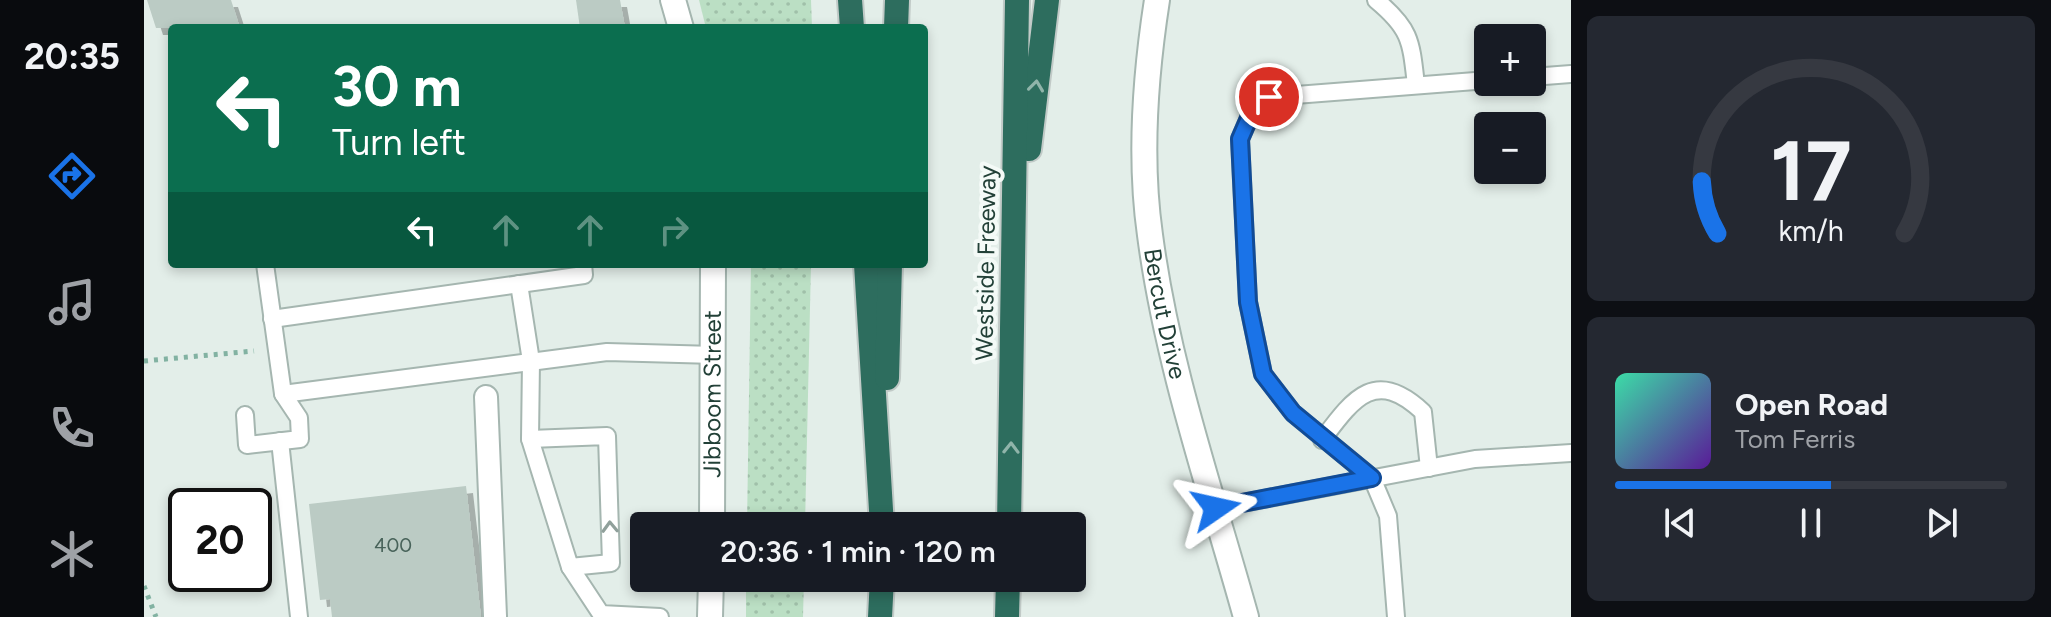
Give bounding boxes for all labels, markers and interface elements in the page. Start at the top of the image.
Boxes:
map controls [1474,24,1546,184]
button: + [1474,24,1546,96]
text: 20:35 [24,35,120,78]
text: 30 m [332,53,462,120]
icon: left [200,56,304,160]
pin [1235,63,1303,131]
icon: arrive [1247,75,1291,119]
one-way arrow [1028,79,1045,92]
button: − [1474,112,1546,184]
text: Turn left [332,121,466,164]
text: 17 [1770,121,1852,221]
icon: directions [44,148,100,204]
street label: Westside Freeway [969,165,1002,361]
icon: left [400,208,444,252]
icon: ahead [484,208,528,252]
icon: ahead [568,208,612,252]
icon: right [652,208,696,252]
text: km/h [1778,214,1844,248]
street label: Bercut Drive [1138,246,1193,382]
icon: music [44,274,100,330]
street label: Jibboom Street [697,310,727,478]
text: Open Road [1735,386,1888,423]
icon: phone [44,400,100,456]
text: Tom Ferris [1735,423,1855,455]
one-way arrow [1002,441,1019,454]
position arrow [1174,466,1258,550]
speed limit sign: 20 [168,488,272,592]
icon: previous [1658,501,1702,545]
icon: pause [1789,501,1833,545]
icon: next [1920,501,1964,545]
one-way arrow [602,520,619,533]
icon: climate [44,526,100,582]
house number: 400 [374,533,412,557]
text: 20:36 · 1 min · 120 m [720,533,996,570]

